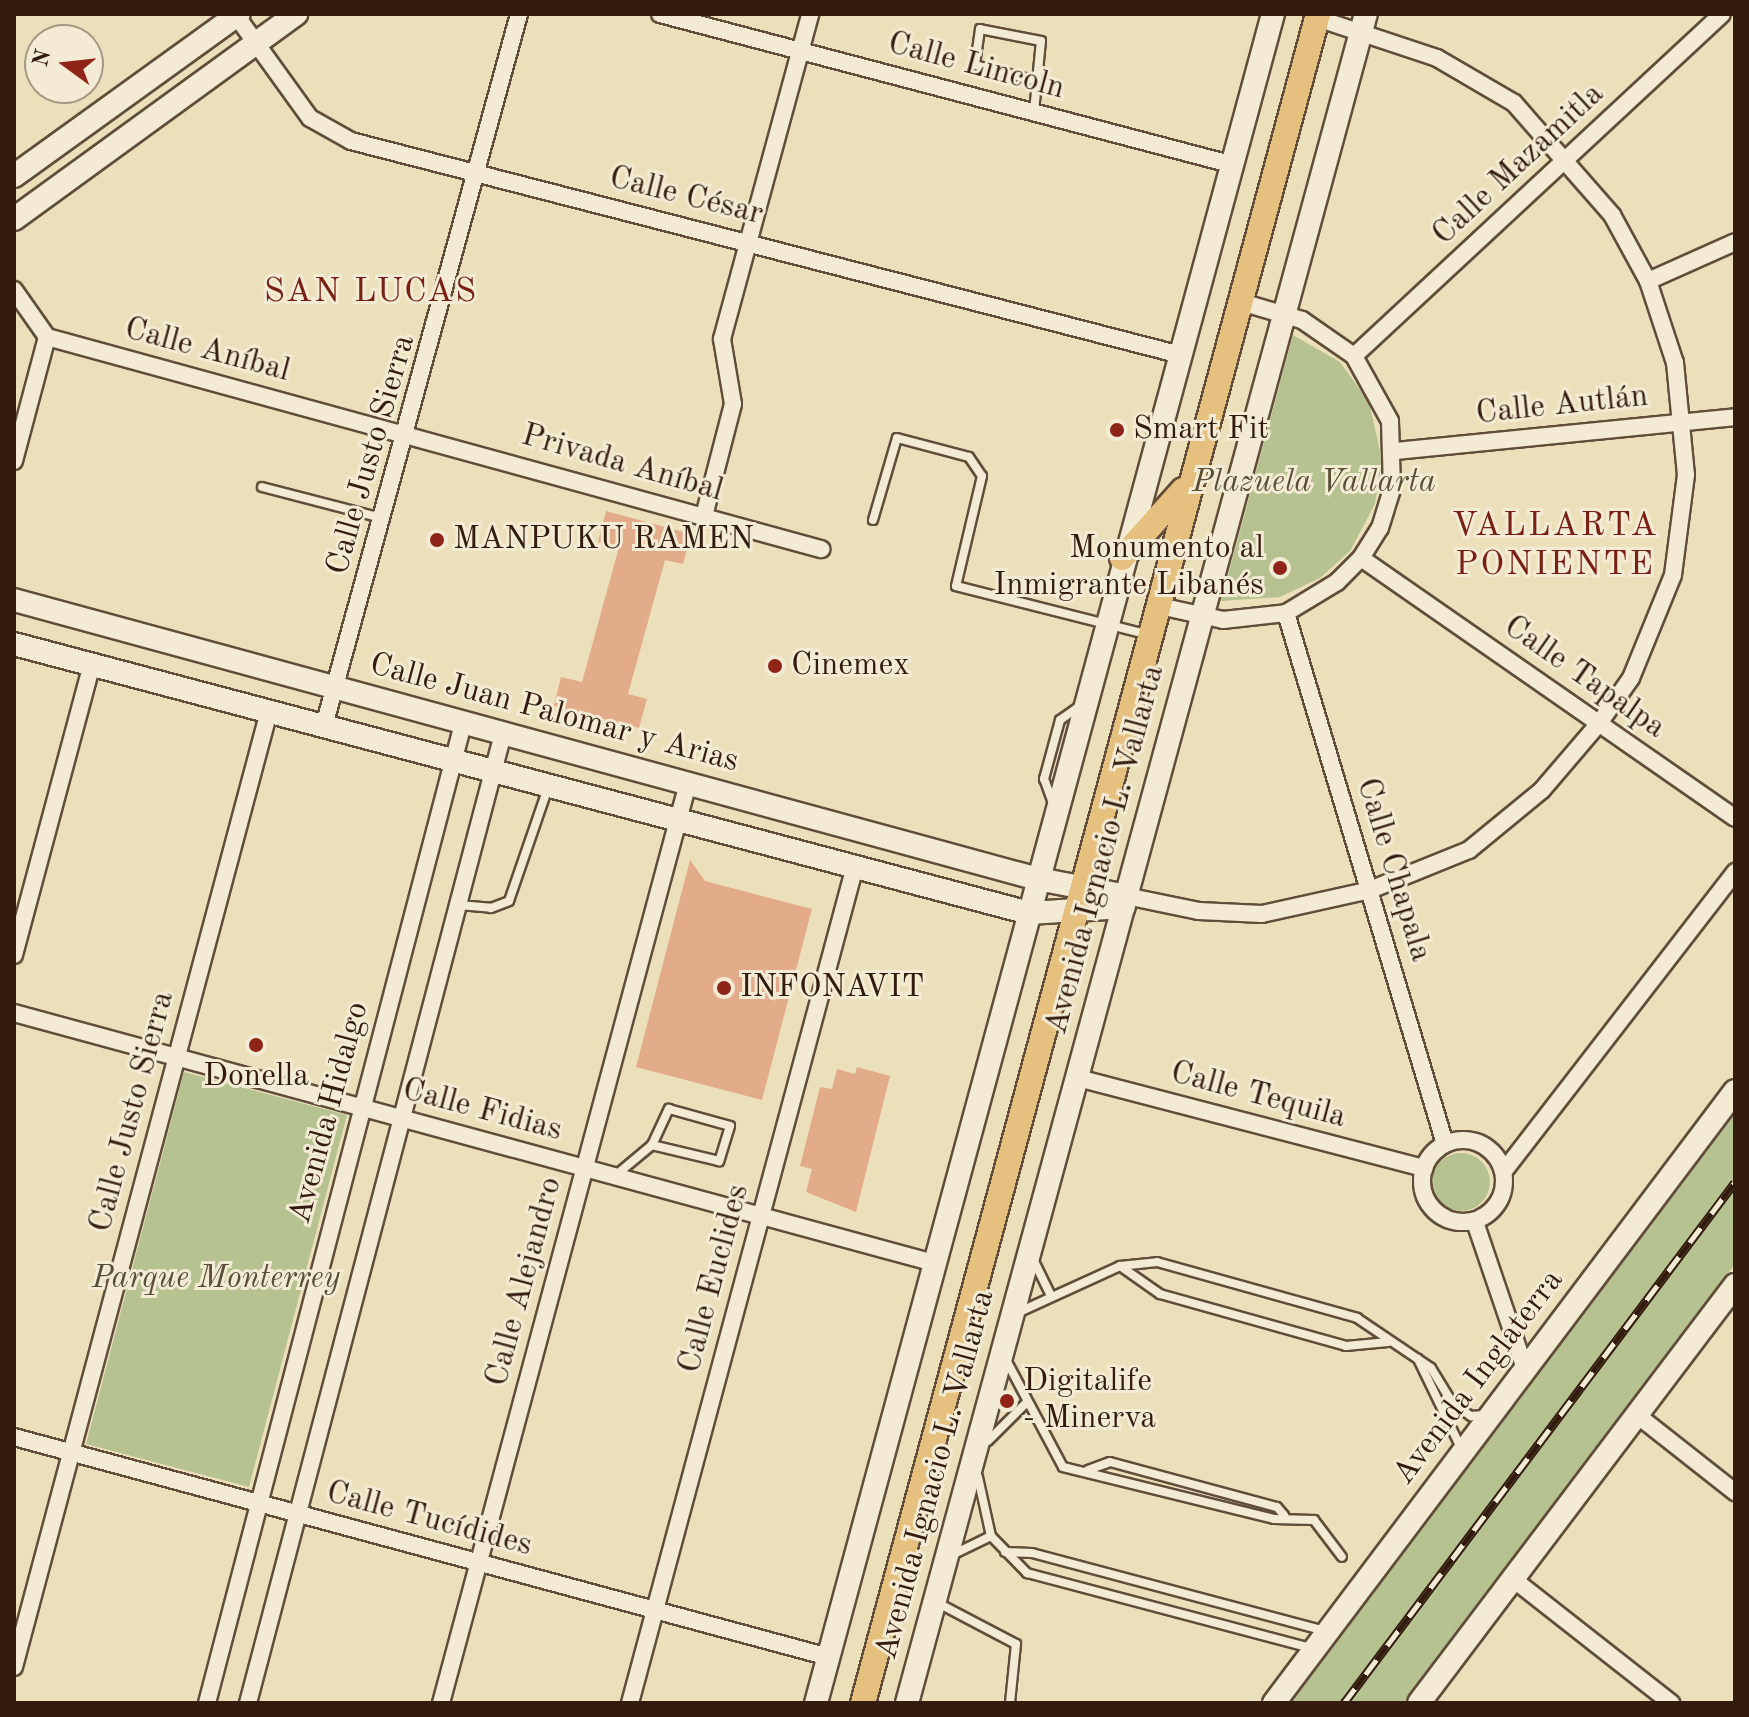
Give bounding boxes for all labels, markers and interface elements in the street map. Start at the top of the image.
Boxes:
north arrow [24,24,104,104]
street label: Calle Lincoln [883,25,1069,109]
text: N [30,47,56,69]
street label: Calle Mazamitla [1425,76,1613,254]
street label: Calle César [605,159,767,235]
district label: SAN LUCAS [264,273,478,313]
street label: Calle Aníbal [120,311,294,391]
street label: Calle Justo Sierra [319,331,425,579]
street label: Calle Autlán [1474,378,1650,434]
place label: Smart Fit [1133,411,1269,449]
street label: Privada Aníbal [517,417,727,511]
marker: Smart Fit [1108,421,1126,439]
park label: Plazuela Vallarta [1192,464,1436,502]
district label: VALLARTA PONIENTE [1452,506,1658,586]
place label: MANPUKU RAMEN [453,521,754,559]
marker: MANPUKU RAMEN [428,531,446,549]
place label: Monumento al Inmigrante Libanés [994,531,1264,606]
marker: Monumento al Inmigrante Libanés [1271,559,1289,577]
street label: Calle Tapalpa [1496,608,1672,748]
street label: Calle Juan Palomar y Arias [365,646,743,782]
place label: Cinemex [791,647,910,685]
marker: Cinemex [766,657,784,675]
street label: Avenida Ignacio L. Vallarta [1038,661,1174,1039]
street label: Calle Chapala [1347,774,1439,966]
place label: INFONAVIT [740,969,924,1007]
marker: INFONAVIT [715,979,733,997]
street label: Calle Justo Sierra [82,987,184,1237]
street label: Avenida Hidalgo [282,998,378,1228]
marker: Donella [247,1036,265,1054]
street label: Calle Tequila [1166,1054,1350,1138]
place label: Donella [203,1058,309,1096]
street label: Calle Fidias [398,1071,566,1151]
street label: Calle Alejandro [479,1173,571,1391]
street label: Calle Euclides [671,1180,759,1378]
park label: Parque Monterrey [92,1260,340,1298]
street label: Avenida Inglaterra [1386,1263,1572,1493]
street label: Avenida Ignacio L. Vallarta [868,1286,1004,1664]
place label: Digitalife - Minerva [1023,1364,1156,1439]
marker: Digitalife - Minerva [998,1392,1016,1410]
street label: Calle Tucídides [322,1474,536,1566]

